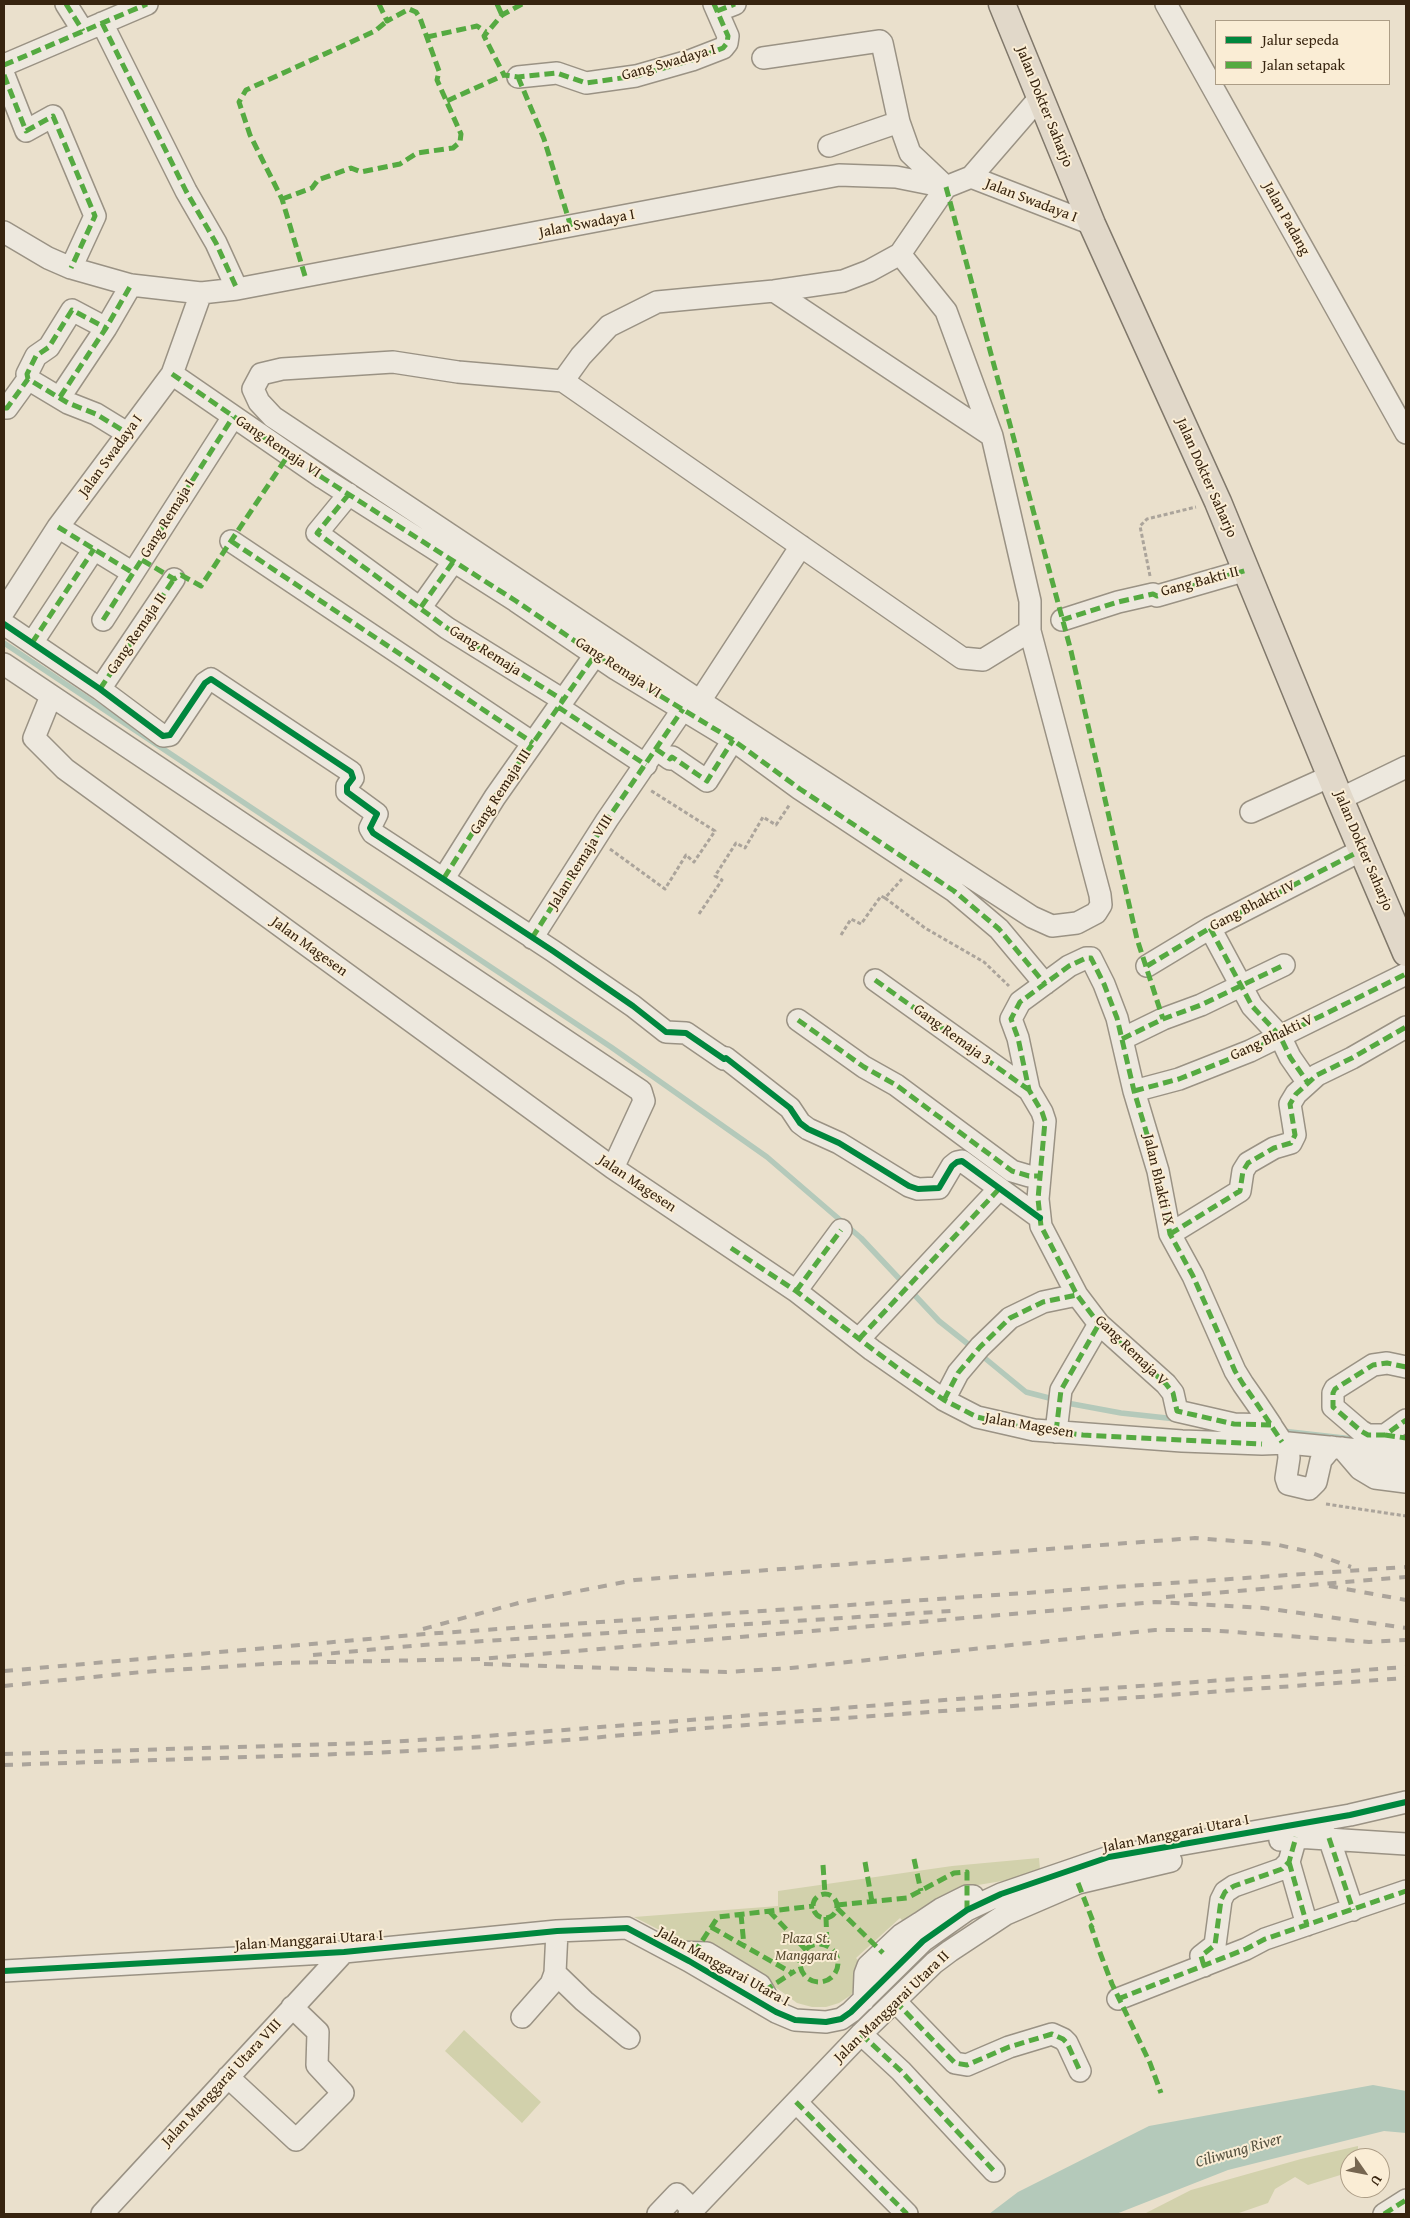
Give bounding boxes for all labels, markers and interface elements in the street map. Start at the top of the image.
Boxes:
legend [1215,20,1390,85]
text: Jalur sepeda [1262,29,1339,50]
street label: Gang Swadaya I [620,41,718,85]
street label: Jalan Dokter Saharjo [1012,44,1076,170]
text: Jalan setapak [1262,54,1345,75]
street label: Jalan Swadaya I [982,175,1080,227]
street label: Jalan Padang [1258,179,1314,259]
street label: Jalan Swadaya I [538,206,636,242]
street label: Jalan Swadaya I [75,411,147,501]
street label: Gang Remaja VI [232,412,324,482]
street label: Jalan Dokter Saharjo [1172,415,1240,541]
street label: Gang Remaja I [137,476,199,562]
street label: Gang Bakti II [1159,563,1241,601]
street label: Gang Remaja II [103,590,171,678]
street label: Gang Remaja [446,622,524,680]
street label: Gang Remaja VI [572,633,664,703]
street label: Gang Remaja III [467,746,535,838]
street label: Jalan Dokter Saharjo [1330,788,1396,914]
street label: Jalan Remaja VIII [545,811,617,913]
street label: Gang Bhakti IV [1207,877,1299,935]
street label: Jalan Magesen [267,913,351,981]
street label: Gang Remaja 3 [910,1001,994,1069]
street label: Gang Bhakti V [1228,1011,1316,1065]
street label: Jalan Bhakti IX [1139,1133,1177,1227]
street label: Jalan Magesen [595,1151,679,1217]
street label: Gang Remaja V [1091,1312,1171,1390]
street label: Jalan Magesen [983,1409,1075,1443]
street label: Jalan Manggarai Utara I [1101,1811,1251,1857]
street label: Jalan Manggarai Utara I [654,1923,792,2011]
street label: Jalan Manggarai Utara I [234,1927,384,1955]
park label: Plaza St. Manggarai [775,1930,837,1965]
street label: Jalan Manggarai Utara II [831,1947,953,2067]
street label: Jalan Manggarai Utara VIII [158,2016,286,2150]
water label: Ciliwung River [1193,2129,1285,2173]
north arrow [1340,2148,1390,2198]
text: U [1366,2171,1388,2190]

